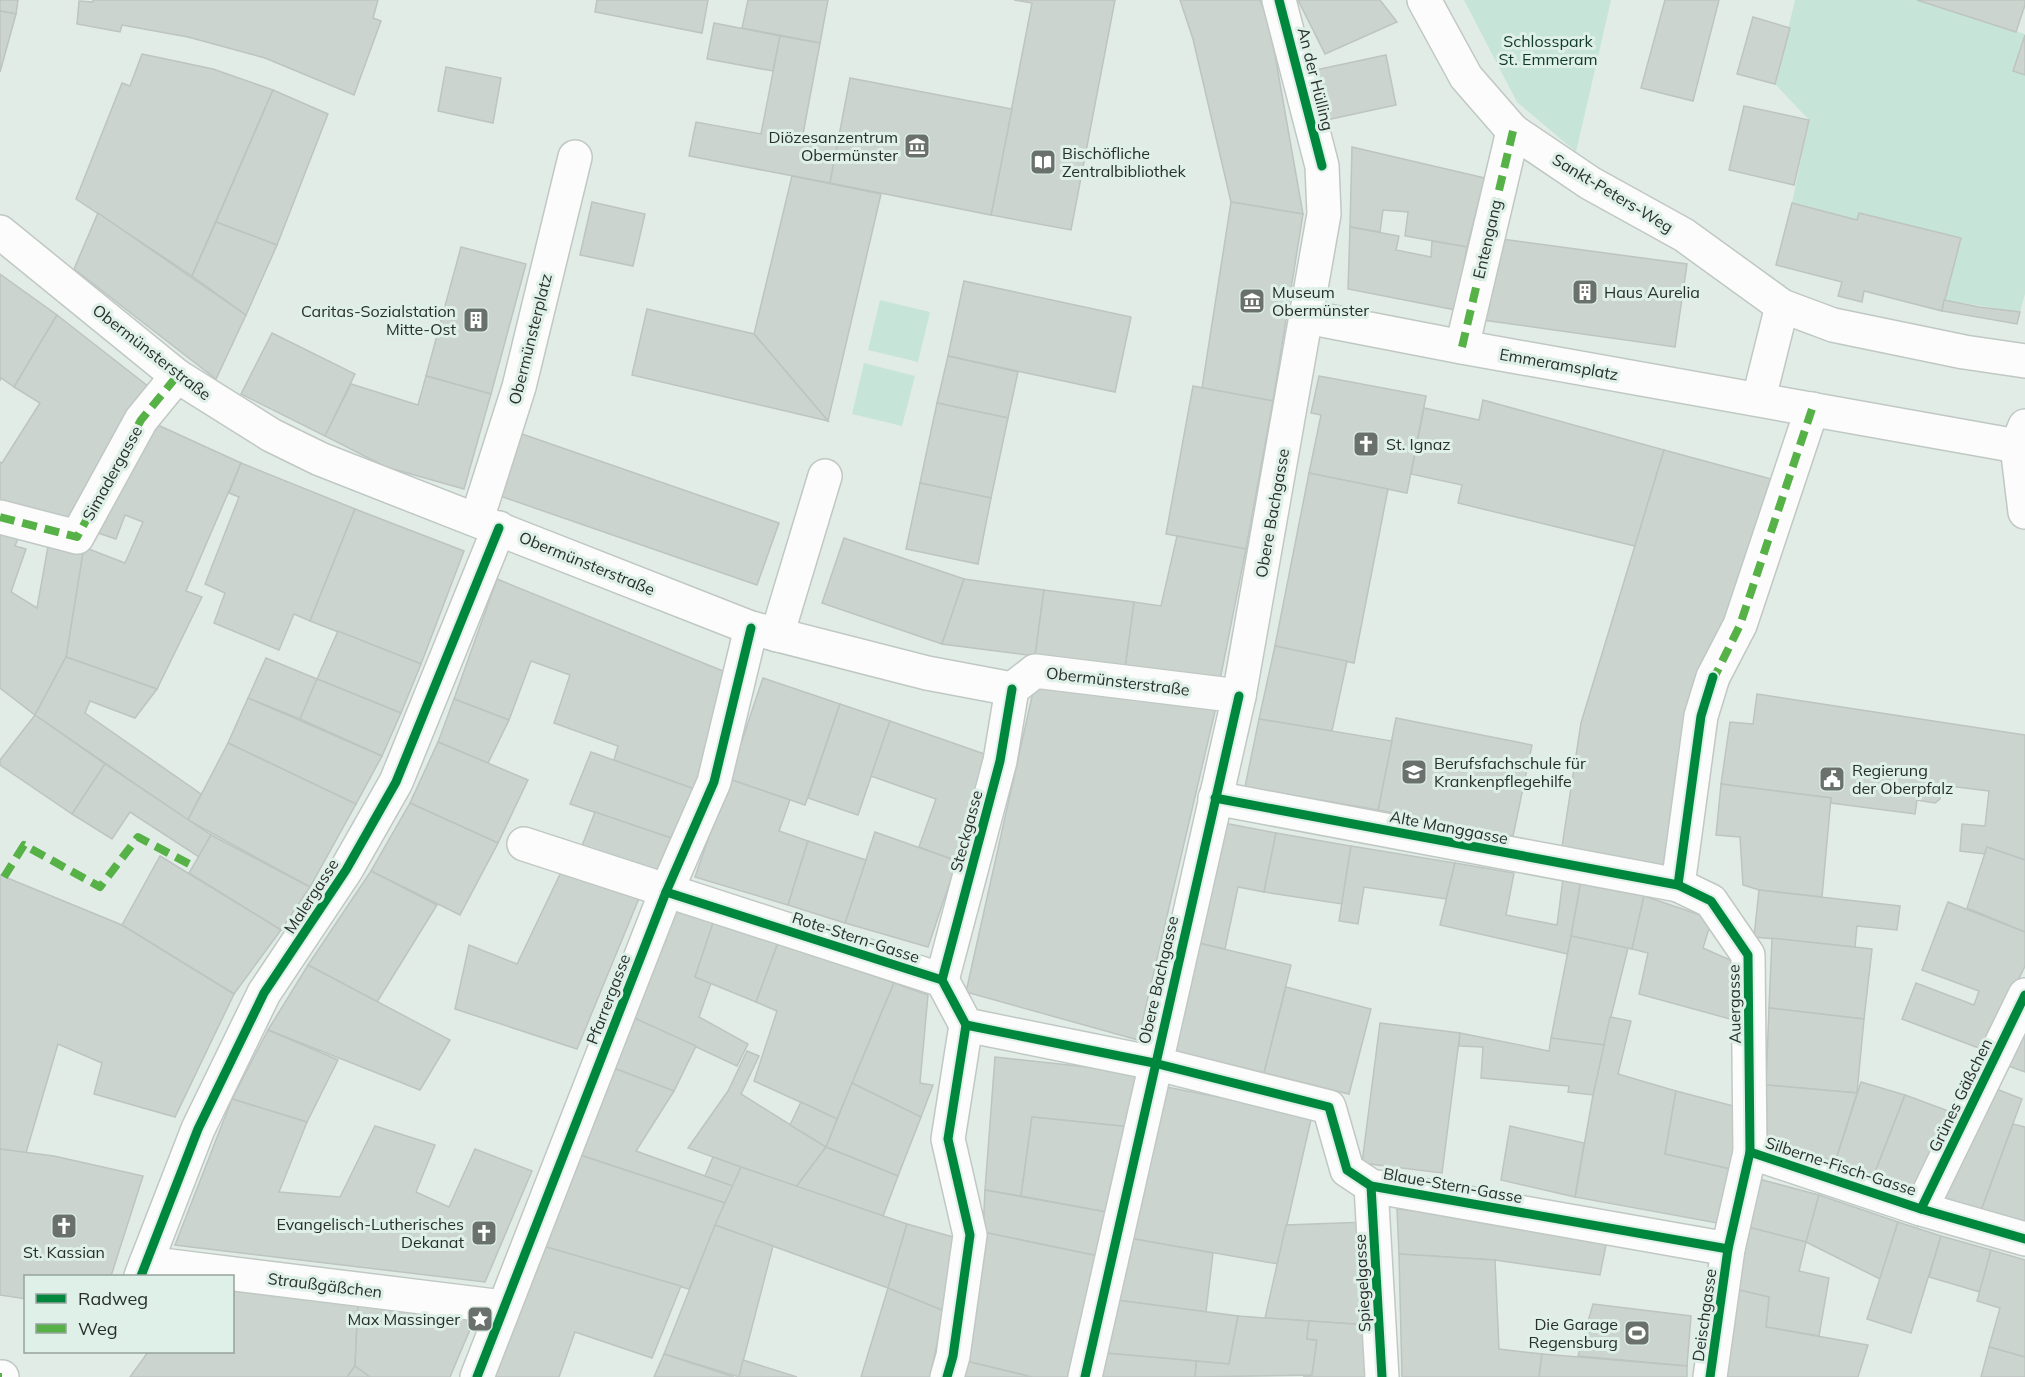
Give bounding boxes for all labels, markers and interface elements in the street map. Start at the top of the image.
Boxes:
street label: An der Hülling [1294,25,1338,133]
park label: Schlosspark St. Emmeram [1498,31,1598,69]
place label: Diözesanzentrum Obermünster [769,127,898,165]
museum icon: Diözesanzentrum Obermünster [902,131,932,161]
place label: Bischöfliche Zentralbibliothek [1062,143,1186,181]
library icon: Bischöfliche Zentralbibliothek [1028,147,1058,177]
street label: Sankt-Peters-Weg [1549,149,1677,237]
street label: Entengang [1468,197,1506,281]
street label: Obermünsterplatz [504,272,556,406]
building icon: Haus Aurelia [1570,277,1600,307]
place label: Museum Obermünster [1272,282,1369,320]
place label: Haus Aurelia [1604,282,1700,302]
museum icon: Museum Obermünster [1237,286,1267,316]
street label: Obermünsterstraße [89,300,215,404]
place label: Caritas-Sozialstation Mitte-Ost [301,301,456,339]
building icon: Caritas-Sozialstation Mitte-Ost [461,305,491,335]
street label: Emmeramsplatz [1498,344,1620,384]
street label: Simadergasse [78,422,146,524]
church icon: St. Ignaz [1351,429,1381,459]
place label: St. Ignaz [1386,434,1451,454]
street label: Obere Bachgasse [1251,447,1293,579]
street label: Obermünsterstraße [516,527,658,599]
street label: Obermünsterstraße [1045,662,1191,700]
place label: Berufsfachschule für Krankenpflegehilfe [1434,753,1586,791]
school or university icon: Berufsfachschule für Krankenpflegehilfe [1399,757,1429,787]
place label: Regierung der Oberpfalz [1852,760,1953,798]
public building icon: Regierung der Oberpfalz [1817,764,1847,794]
street label: Steckgasse [945,788,987,874]
street label: Alte Manggasse [1388,806,1510,848]
street label: Malergasse [279,855,343,937]
street label: Rote-Stern-Gasse [790,907,922,967]
street label: Obere Bachgasse [1134,914,1182,1046]
street label: Pfarrergasse [582,951,634,1047]
street label: Auergasse [1723,964,1745,1044]
street label: Grünes Gäßchen [1924,1035,1996,1155]
street label: Silberne-Fisch-Gasse [1763,1132,1919,1200]
street label: Blaue-Stern-Gasse [1382,1163,1524,1207]
church icon: St. Kassian [49,1211,79,1241]
place label: Evangelisch-Lutherisches Dekanat [276,1214,464,1252]
church icon: Evangelisch-Lutherisches Dekanat [469,1218,499,1248]
street label: Spiegelgasse [1349,1234,1375,1332]
place label: St. Kassian [23,1242,105,1262]
street label: Deischgasse [1688,1267,1720,1363]
street label: Straußgäßchen [267,1268,383,1302]
legend [24,1275,234,1353]
text: Radweg [78,1287,148,1310]
place icon: Max Massinger [465,1304,495,1334]
place label: Max Massinger [347,1309,460,1329]
place label: Die Garage Regensburg [1529,1314,1618,1352]
text: Weg [78,1317,118,1340]
sports icon: Die Garage Regensburg [1622,1318,1652,1348]

